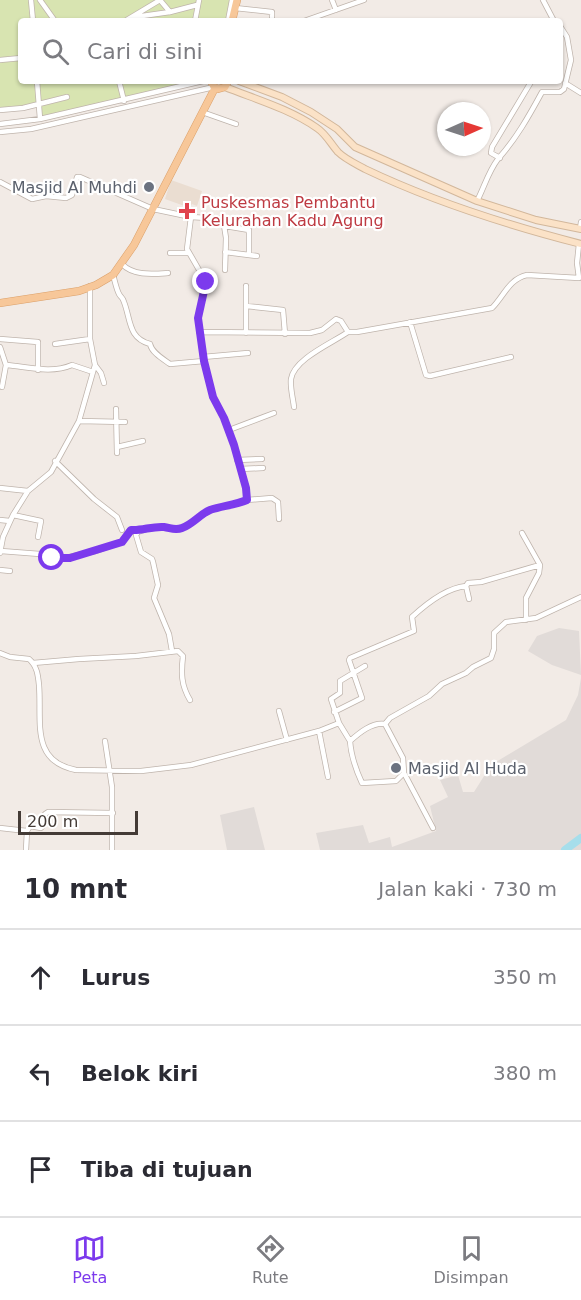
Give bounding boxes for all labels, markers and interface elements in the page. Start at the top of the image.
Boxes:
search box [18,18,563,84]
icon: search [39,35,72,68]
text: Cari di sini [87,39,203,64]
north arrow [437,102,491,156]
place label: Masjid Al Muhdi [12,178,137,197]
marker: Masjid Al Muhdi [142,180,156,194]
place label: Puskesmas Pembantu Kelurahan Kadu Agung [201,193,384,230]
marker: Puskesmas Pembantu Kelurahan Kadu Agung [178,202,196,220]
route end [192,268,218,294]
route start [38,544,64,570]
place label: Masjid Al Huda [408,759,527,778]
marker: Masjid Al Huda [389,761,403,775]
scale bar [18,808,138,836]
text: 200 m [27,812,78,831]
text: 10 mnt [24,874,127,904]
text: Jalan kaki · 730 m [378,877,557,901]
icon: ahead [24,961,57,994]
text: Lurus [81,965,150,990]
text: 350 m [493,965,557,989]
icon: left [24,1057,57,1090]
text: Belok kiri [81,1061,198,1086]
text: 380 m [493,1061,557,1085]
icon: arrive [24,1153,57,1186]
text: Tiba di tujuan [81,1157,253,1182]
tab: Peta [72,1232,107,1287]
tab: Rute [252,1232,289,1287]
tab: Disimpan [433,1232,509,1287]

